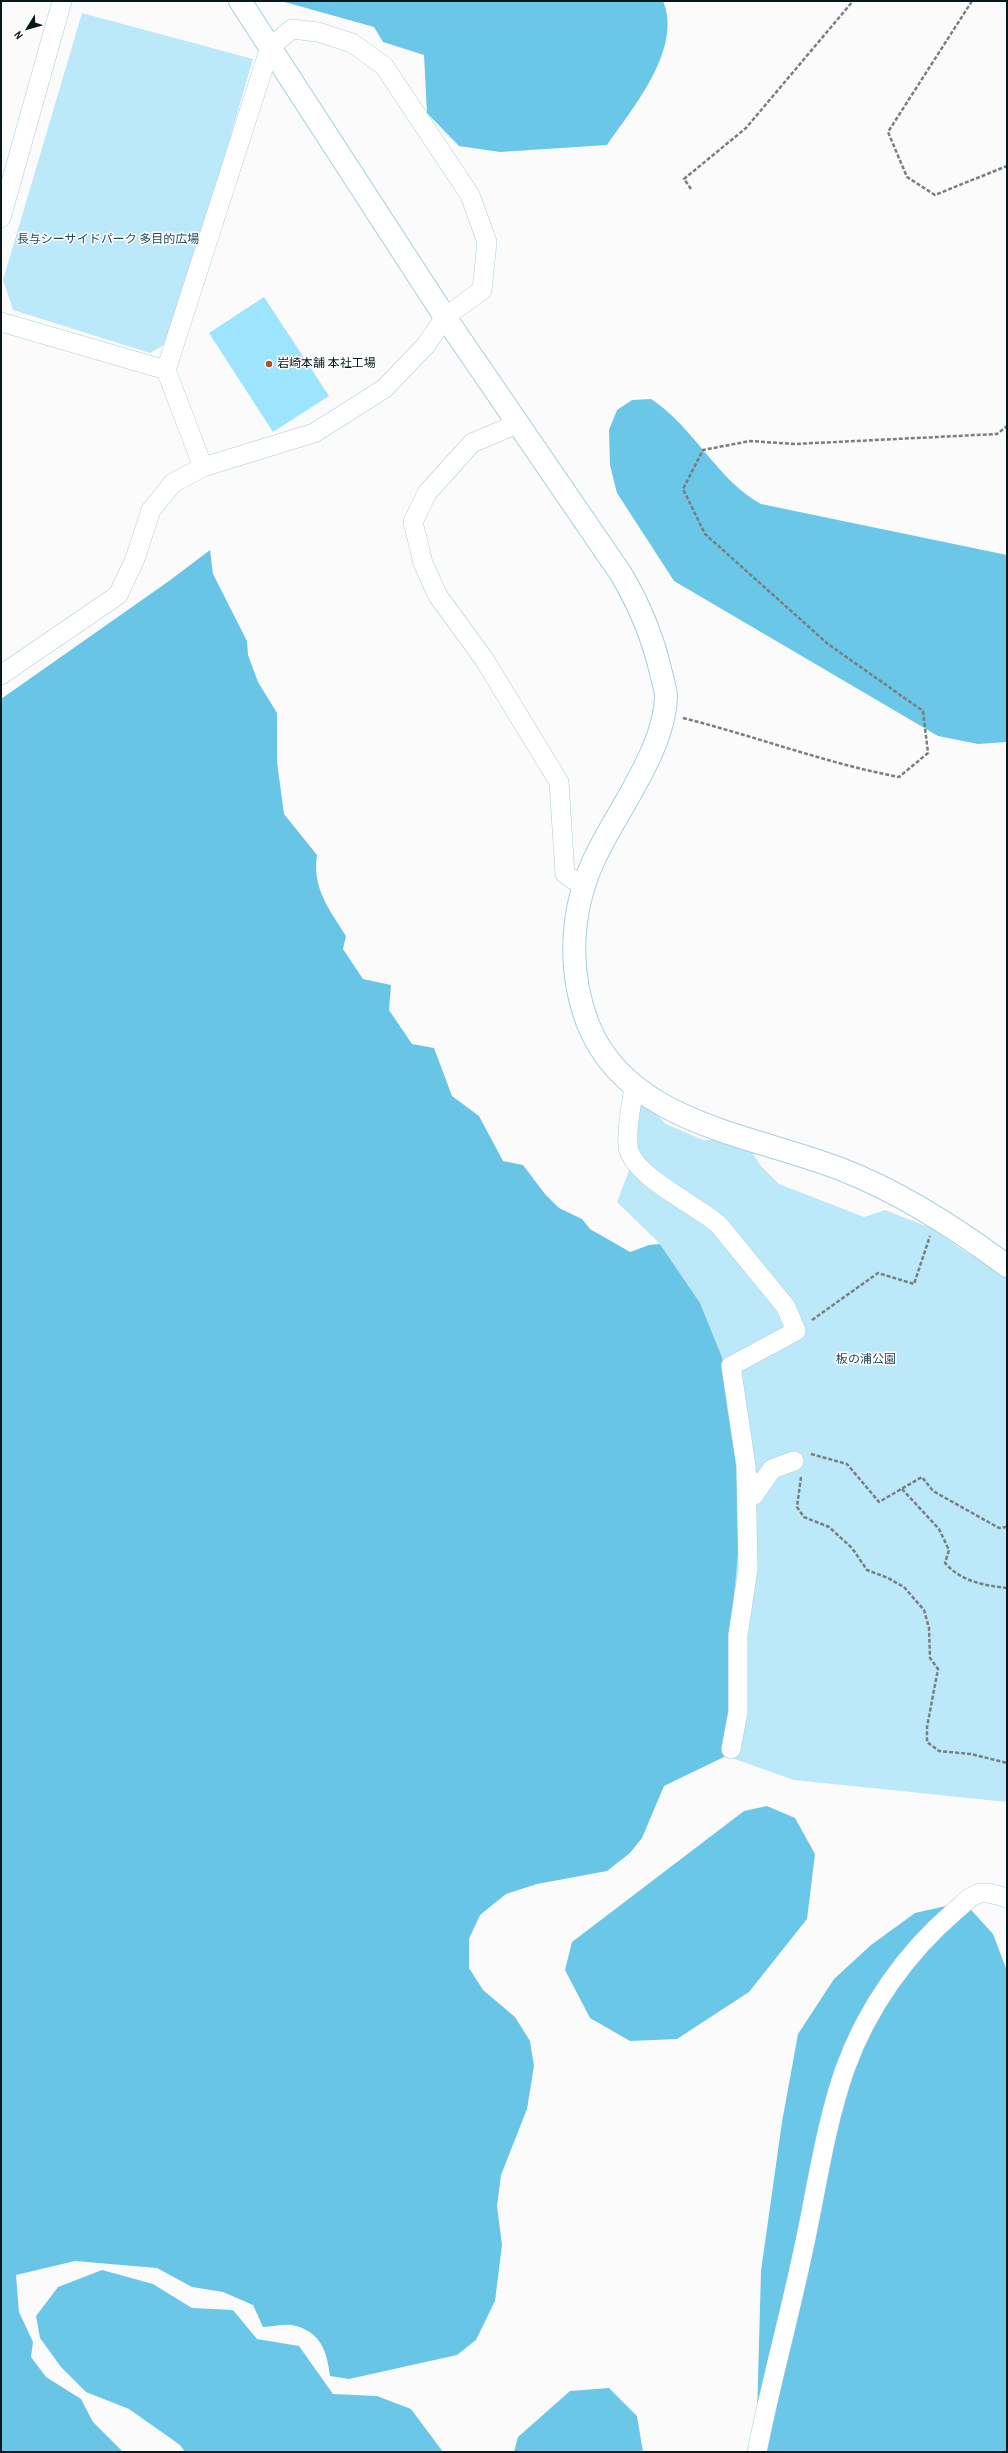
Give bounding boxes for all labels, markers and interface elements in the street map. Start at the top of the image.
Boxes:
north arrow [8,8,48,48]
text: N [11,28,26,42]
park label: 長与シーサイドパーク 多目的広場 [17,233,199,247]
place label: 岩崎本舗 本社工場 [277,357,376,371]
marker: 岩崎本舗 本社工場 [264,359,274,369]
park label: 板の浦公園 [836,1353,896,1367]

